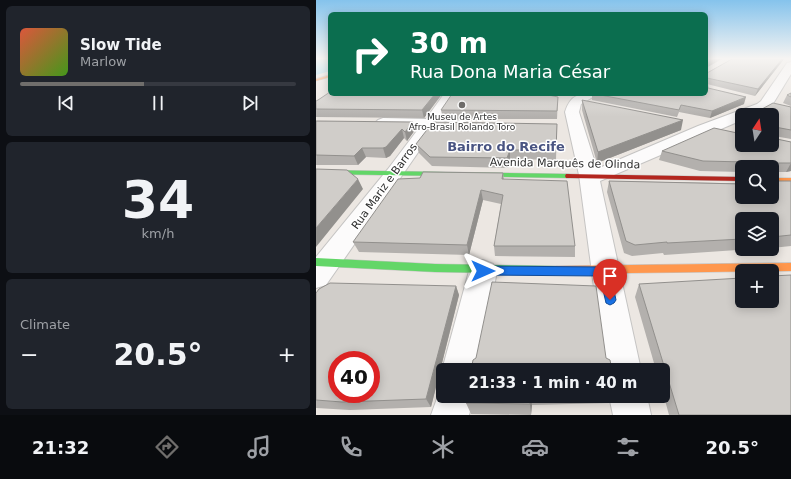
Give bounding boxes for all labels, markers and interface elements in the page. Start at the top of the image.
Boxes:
text: 30 m [410,27,488,60]
icon: right [344,28,396,80]
text: Slow Tide [80,36,162,54]
text: Marlow [80,54,127,69]
text: Rua Dona Maria César [410,61,610,82]
icon: previous [55,92,77,114]
icon: pause [147,92,169,114]
icon: next [239,92,261,114]
marker: Museu de Artes Afro-Brasil Rolando Toro [457,100,467,110]
north arrow [735,108,779,152]
map controls [735,108,779,308]
place label: Museu de Artes Afro-Brasil Rolando Toro [409,112,516,132]
district label: Bairro do Recife [447,139,565,154]
street label: Rua Mariz e Barros [349,141,420,232]
street label: Avenida Marquês de Olinda [490,156,640,171]
button: search [735,160,779,204]
text: 34 [122,170,194,230]
button: layers [735,212,779,256]
text: km/h [142,226,174,241]
position arrow [462,250,504,292]
pin [593,259,627,300]
button: + [735,264,779,308]
icon: arrive [599,265,621,287]
text: Climate [20,317,70,332]
text: 20.5° [113,337,203,372]
text: − [20,342,38,367]
text: + [278,342,296,367]
speed limit sign: 40 [328,351,380,403]
text: 21:33 · 1 min · 40 m [469,374,637,392]
icon: directions [153,433,181,461]
icon: music [245,433,273,461]
icon: phone [337,433,365,461]
icon: climate [429,433,457,461]
icon: car [521,433,549,461]
icon: filters [614,433,642,461]
text: 21:32 [32,437,89,458]
text: 20.5° [706,437,759,458]

